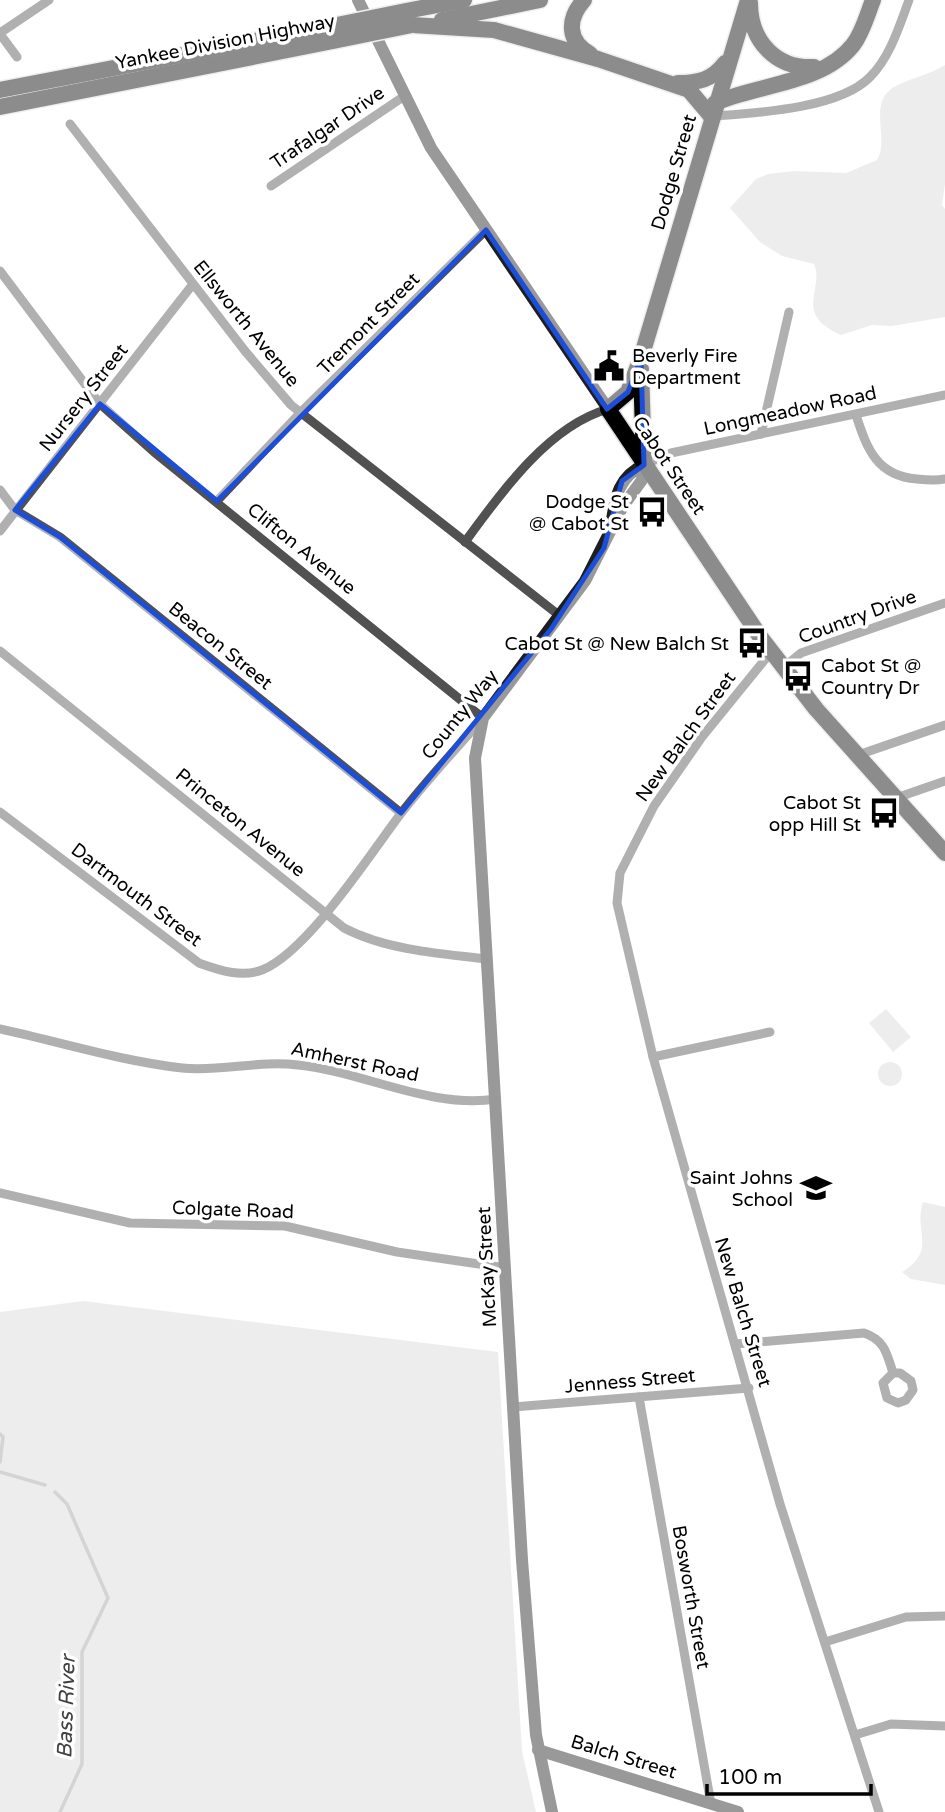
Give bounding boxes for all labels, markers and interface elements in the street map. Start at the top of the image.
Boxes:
street label: Yankee Division Highway [114,10,337,74]
street label: Trafalgar Drive [267,82,389,174]
street label: Dodge Street [647,112,701,233]
street label: Ellsworth Avenue [189,256,304,391]
street label: Tremont Street [313,268,424,379]
street label: Nursery Street [35,339,133,456]
place label: Beverly Fire Department [632,345,741,389]
public building icon: Beverly Fire Department [592,349,626,383]
street label: Longmeadow Road [702,382,879,440]
street label: Cabot Street [628,412,710,519]
place label: Dodge St @ Cabot St [529,491,629,535]
bus stop icon: Dodge St @ Cabot St [635,495,669,529]
street label: Clifton Avenue [243,498,360,599]
street label: Country Drive [795,585,919,648]
street label: Beacon Street [164,597,277,694]
bus stop icon: Cabot St @ New Balch St [735,626,769,660]
place label: Cabot St @ New Balch St [505,633,729,655]
place label: Cabot St @ Country Dr [821,655,921,699]
bus stop icon: Cabot St @ Country Dr [781,659,815,693]
street label: County Way [417,665,503,764]
street label: New Balch Street [631,667,740,806]
street label: Princeton Avenue [171,764,310,882]
place label: Cabot St opp Hill St [769,792,861,836]
bus stop icon: Cabot St opp Hill St [867,796,901,830]
street label: Dartmouth Street [67,838,206,951]
street label: Amherst Road [289,1038,421,1086]
place label: Saint Johns School [690,1167,793,1211]
school or university icon: Saint Johns School [799,1171,833,1205]
street label: Colgate Road [172,1197,294,1223]
street label: McKay Street [473,1206,501,1328]
street label: New Balch Street [710,1235,776,1390]
street label: Jenness Street [564,1364,696,1398]
street label: Bosworth Street [668,1524,714,1671]
water label: Bass River [52,1652,81,1759]
street label: Balch Street [568,1730,679,1783]
scale bar [707,1752,872,1796]
text: 100 m [718,1765,782,1790]

